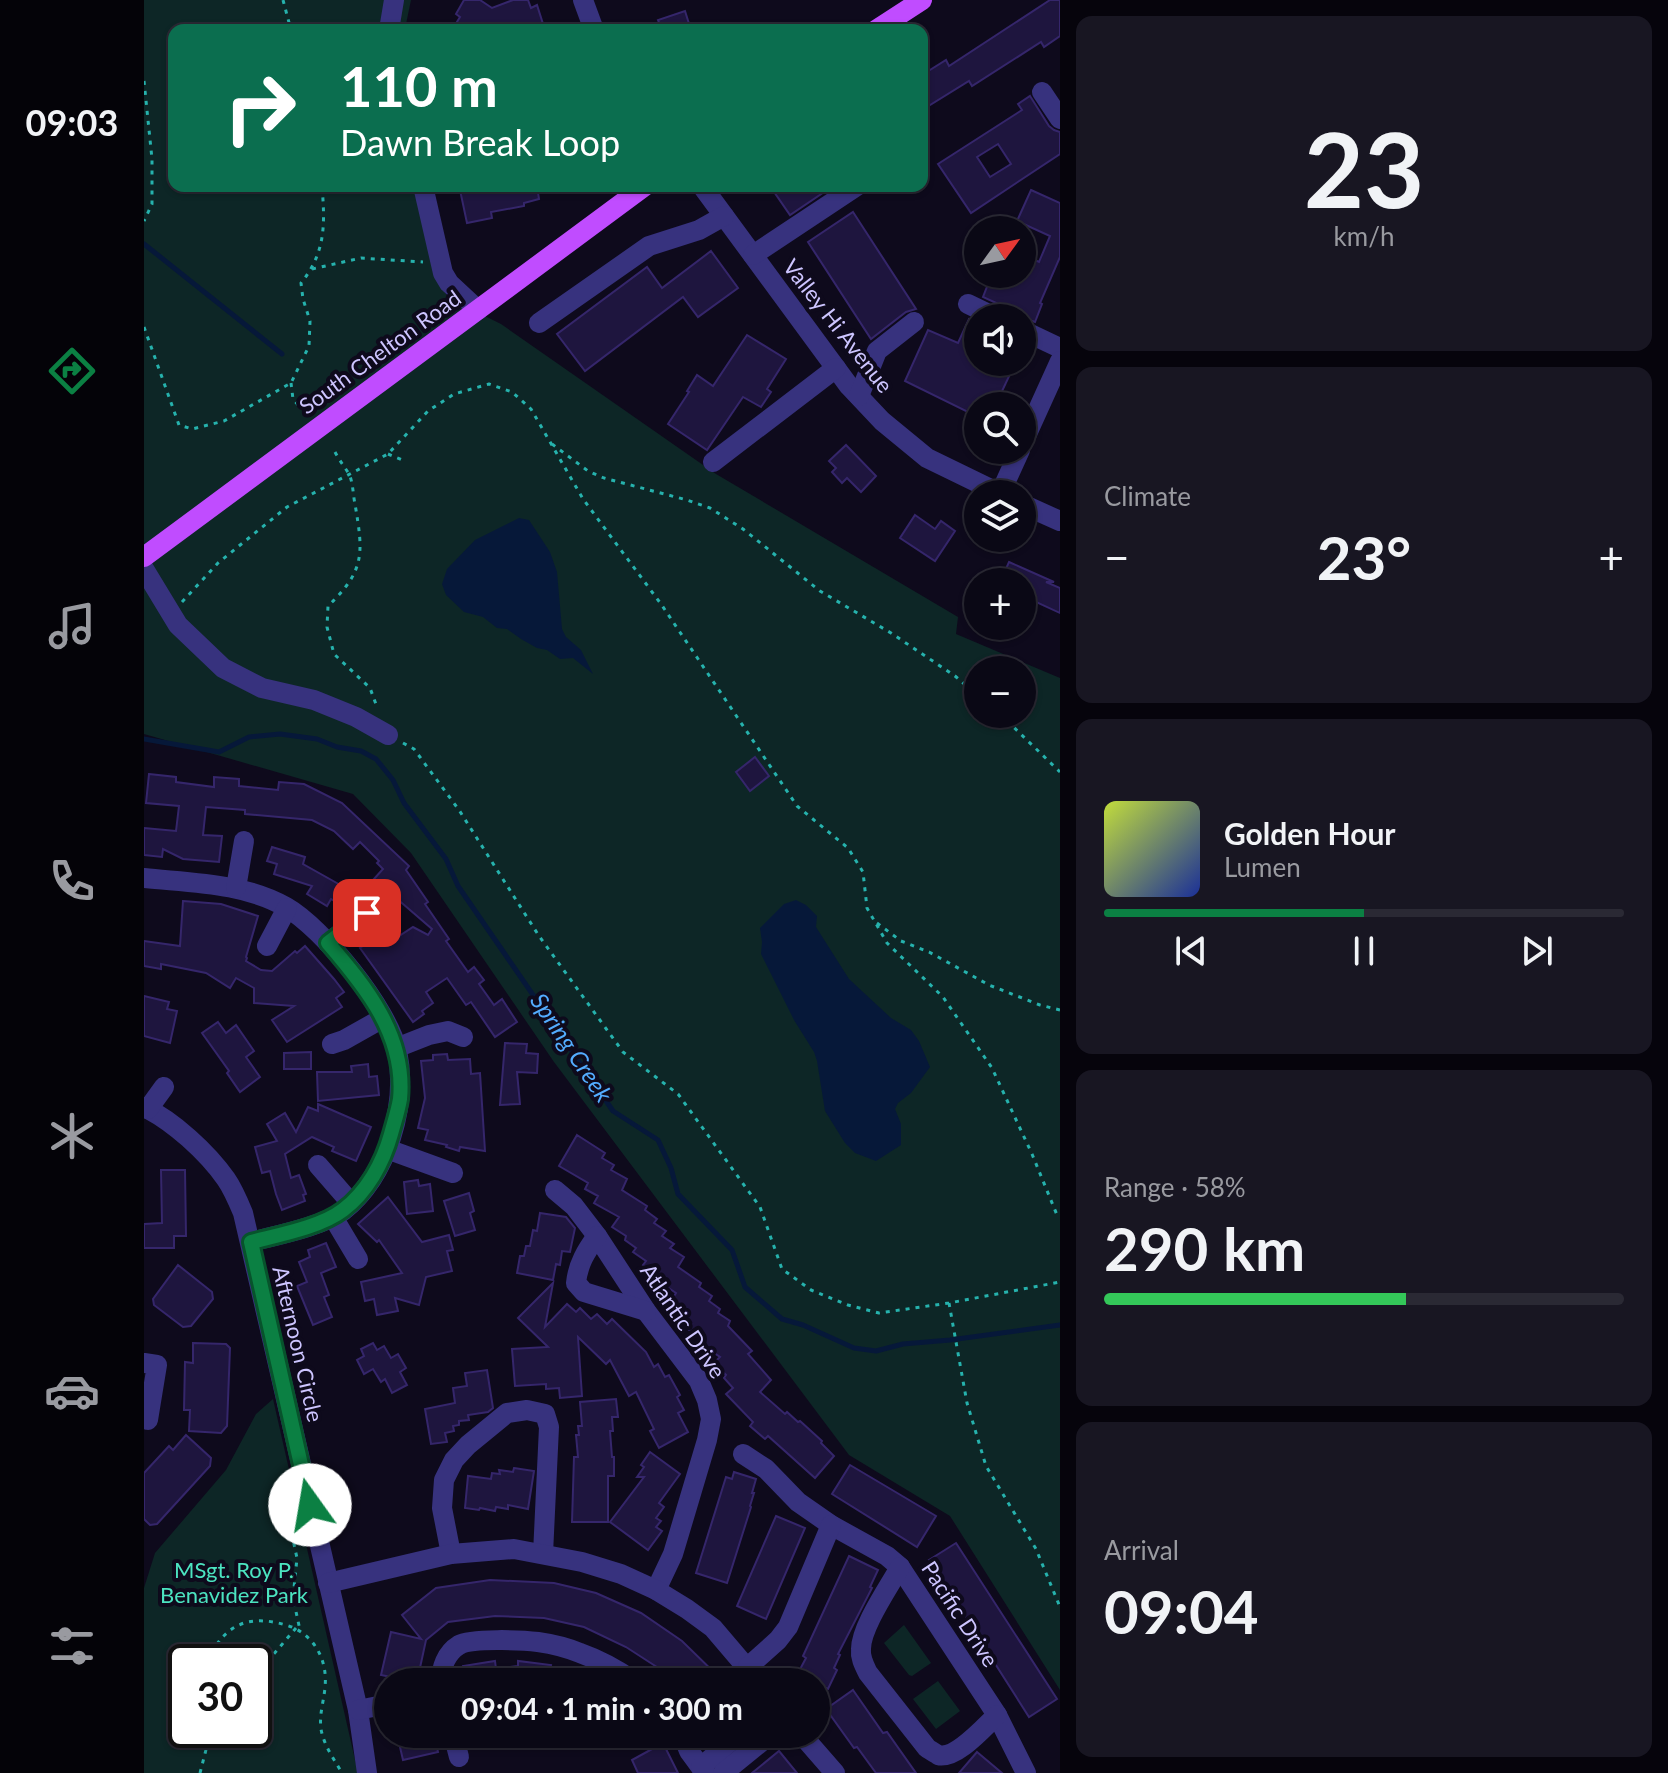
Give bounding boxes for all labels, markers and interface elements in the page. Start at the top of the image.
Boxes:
text: 110 m [340,52,498,119]
icon: right [208,56,312,160]
text: 09:03 [26,100,118,144]
text: 23 [1304,105,1424,230]
text: Dawn Break Loop [340,120,620,164]
north arrow [964,216,1036,288]
map controls [964,216,1036,728]
text: km/h [1334,220,1394,252]
street label: Valley Hi Avenue [778,254,899,398]
street label: South Chelton Road [294,284,466,419]
button: sound [964,304,1036,376]
icon: directions [44,343,100,399]
button: search [964,392,1036,464]
button: layers [964,480,1036,552]
text: Climate [1104,480,1191,512]
text: 23° [1317,521,1411,593]
text: − [1104,531,1130,583]
text: + [1598,531,1624,583]
button: + [964,568,1036,640]
icon: music [44,598,100,654]
button: − [964,656,1036,728]
text: Golden Hour [1224,815,1396,851]
text: Lumen [1224,851,1301,883]
icon: phone [44,853,100,909]
pin [333,879,401,947]
icon: arrive [345,891,389,935]
icon: previous [1169,929,1213,973]
icon: pause [1342,929,1386,973]
icon: next [1515,929,1559,973]
water label: Spring Creek [525,987,620,1108]
icon: climate [44,1108,100,1164]
text: Range · 58% [1104,1171,1246,1203]
text: 290 km [1104,1212,1305,1284]
street label: Atlantic Drive [635,1258,732,1383]
street label: Afternoon Circle [267,1263,330,1424]
icon: car [44,1363,100,1419]
position arrow [268,1463,352,1547]
text: Arrival [1104,1534,1179,1566]
park label: MSgt. Roy P. Benavidez Park [160,1556,309,1608]
street label: Pacific Drive [916,1556,1005,1672]
text: 09:04 [1104,1575,1259,1647]
icon: filters [44,1618,100,1674]
speed limit sign: 30 [168,1644,272,1748]
text: 09:04 · 1 min · 300 m [461,1690,743,1726]

